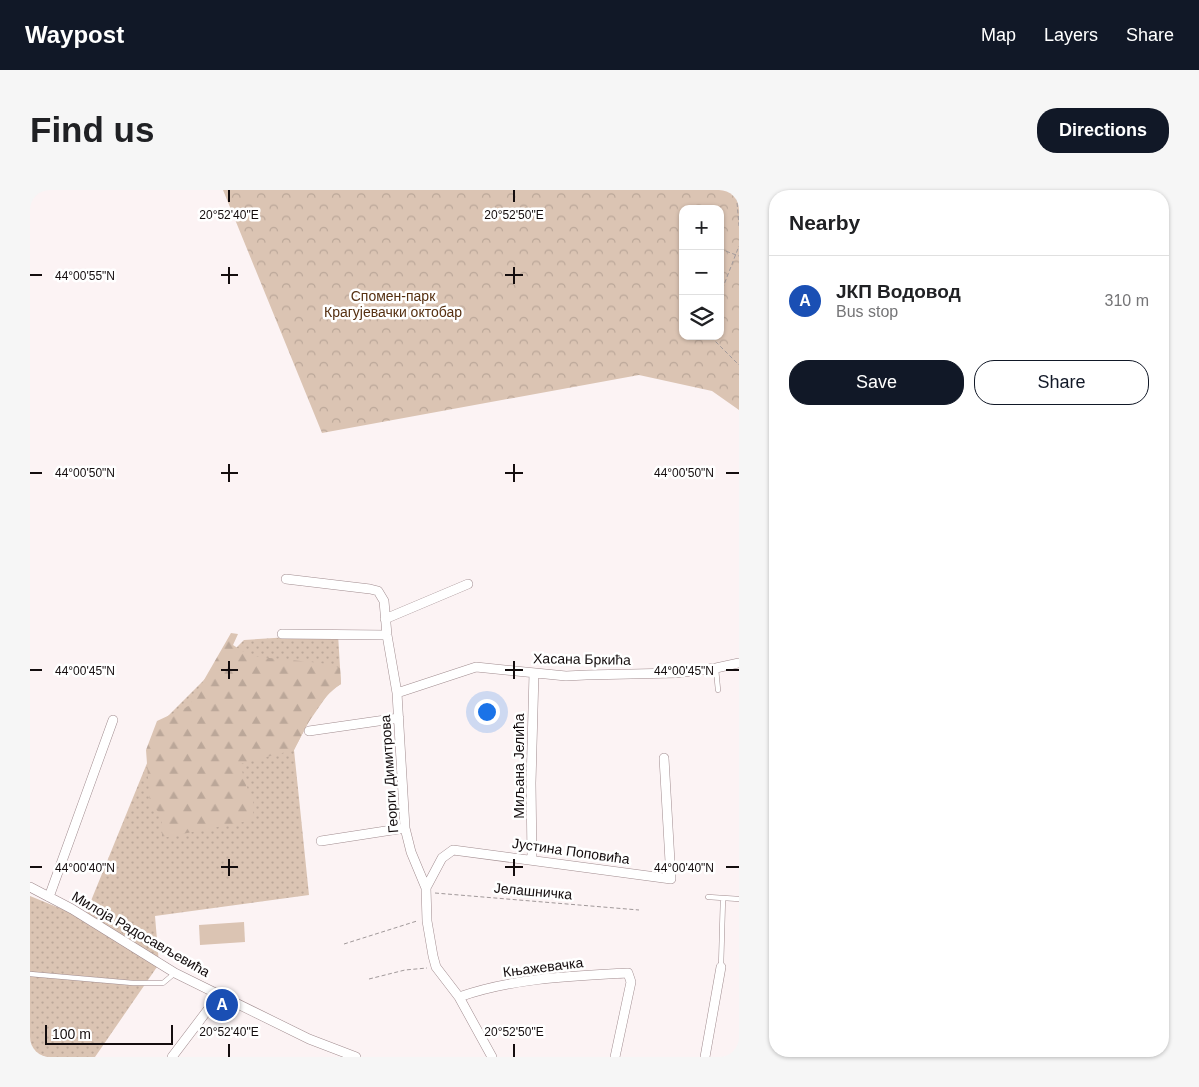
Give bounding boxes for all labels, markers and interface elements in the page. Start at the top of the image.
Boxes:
text: Waypost [25,21,124,48]
text: Map [981,25,1016,45]
text: Layers [1044,25,1098,45]
text: Share [1126,25,1174,45]
button: Directions [1037,108,1169,153]
text: Find us [30,110,154,149]
map controls [679,205,724,340]
button: + [679,205,724,250]
text: 20°52'40"E [199,208,259,222]
text: 20°52'50"E [484,208,544,222]
text: Nearby [789,211,860,234]
button: − [679,250,724,295]
text: 44°00'55"N [55,269,115,283]
text: ЈКП Водовод [836,281,961,302]
park label: Спомен-парк Крагујевачки октобар [324,288,462,320]
text: A [799,292,811,309]
text: 310 m [1105,292,1149,309]
button: layers [679,295,724,340]
text: Bus stop [836,303,898,320]
button: Save [789,360,964,405]
button: Share [974,360,1149,405]
text: 44°00'50"N [55,466,115,480]
text: 44°00'50"N [654,466,714,480]
street label: Хасана Бркића [533,650,631,668]
text: 44°00'45"N [55,664,115,678]
text: 44°00'45"N [654,664,714,678]
your location [474,699,500,725]
street label: Миљана Јелића [511,713,527,819]
street label: Георги Димитрова [377,714,401,834]
street label: Јустина Поповића [511,835,631,867]
text: 44°00'40"N [55,861,115,875]
text: 44°00'40"N [654,861,714,875]
street label: Јелашничка [493,880,573,902]
street label: Милоја Радосављевића [69,888,213,980]
street label: Књажевачка [502,954,584,980]
pin: A [206,986,238,1024]
scale bar [45,1022,172,1045]
text: 20°52'40"E [199,1025,259,1039]
text: 20°52'50"E [484,1025,544,1039]
text: 100 m [52,1026,91,1042]

